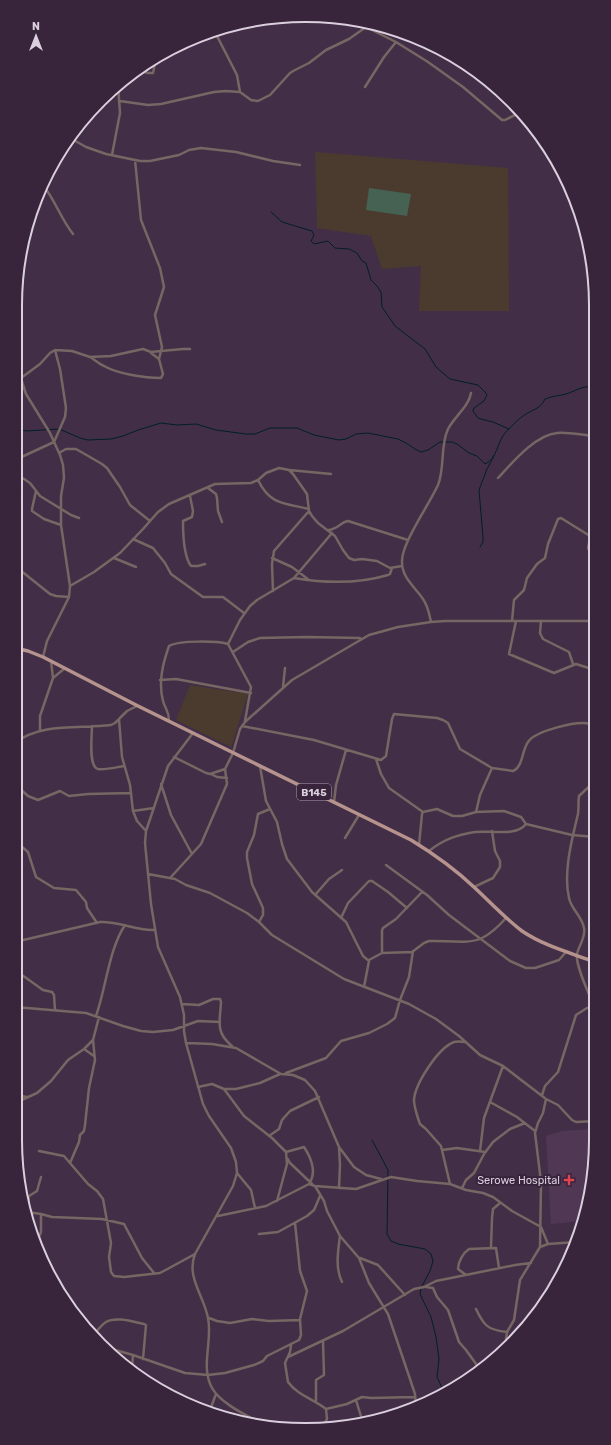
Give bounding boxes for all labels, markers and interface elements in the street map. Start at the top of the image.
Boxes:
north arrow [16,16,56,56]
text: N [32,20,40,33]
road number: B145 [297,784,331,800]
place label: Serowe Hospital [477,1174,560,1187]
marker: Serowe Hospital [563,1174,575,1186]

